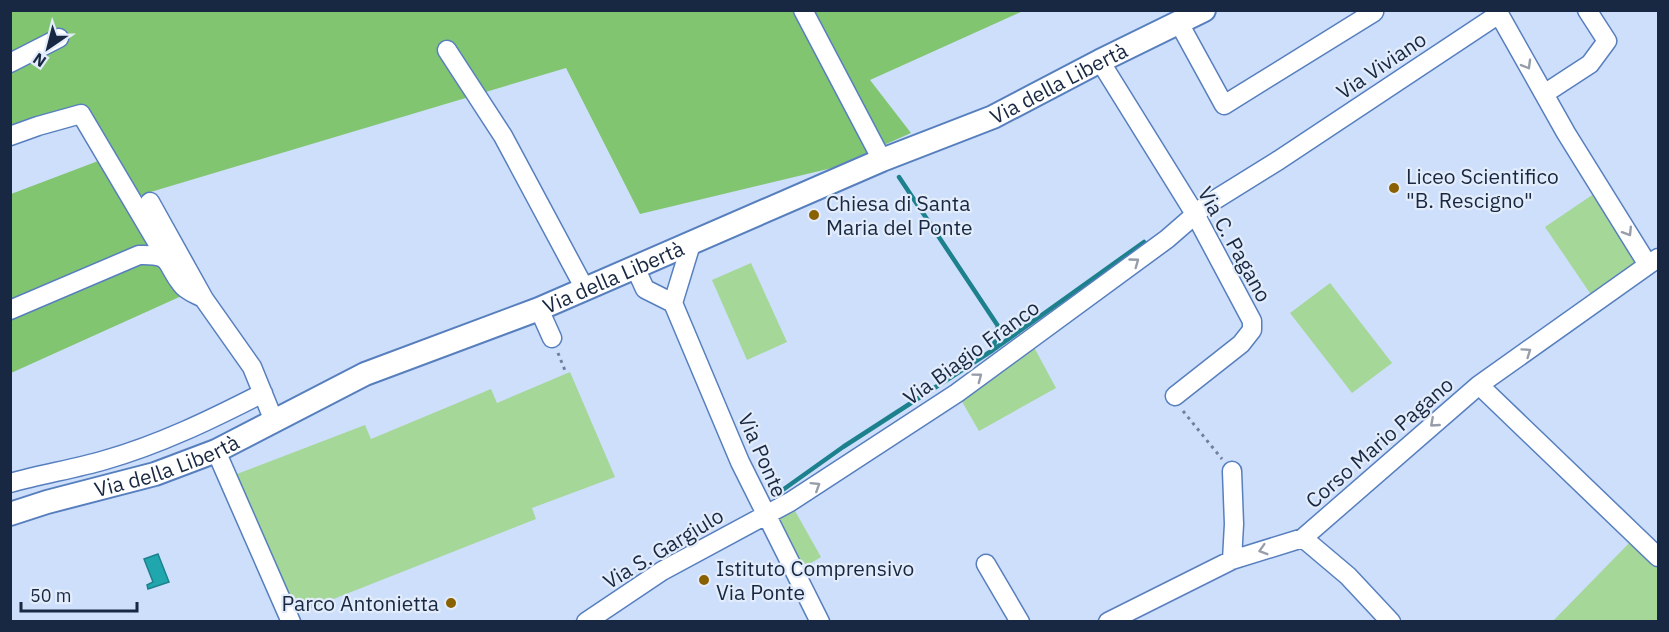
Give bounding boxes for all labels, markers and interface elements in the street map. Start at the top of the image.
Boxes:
north arrow [18,18,78,78]
street label: Via Viviano [1331,25,1431,105]
street label: Via della Libertà [985,36,1132,130]
text: N [29,49,50,72]
one-way arrow [1520,59,1532,69]
place label: Liceo Scientifico "B. Rescigno" [1406,162,1559,214]
street label: Via C. Pagano [1192,181,1278,307]
marker: Liceo Scientifico "B. Rescigno" [1387,181,1401,195]
place label: Chiesa di Santa Maria del Ponte [826,189,973,241]
marker: Chiesa di Santa Maria del Ponte [807,208,821,222]
one-way arrow [1620,226,1632,236]
street label: Via della Libertà [538,234,688,320]
one-way arrow [1129,258,1140,269]
street label: Via Biagio Franco [897,293,1045,411]
one-way arrow [1520,348,1531,359]
street label: Corso Mario Pagano [1299,370,1459,514]
one-way arrow [971,373,982,384]
street label: Via Ponte [732,409,794,501]
one-way arrow [1431,416,1441,427]
street label: Via della Libertà [91,428,244,503]
one-way arrow [810,481,820,493]
street label: Via S. Gargiulo [598,501,728,595]
one-way arrow [1258,543,1269,555]
place label: Istituto Comprensivo Via Ponte [716,554,914,606]
marker: Istituto Comprensivo Via Ponte [697,573,711,587]
scale bar [21,575,136,613]
text: 50 m [30,584,72,607]
place label: Parco Antonietta [282,589,439,617]
marker: Parco Antonietta [444,596,458,610]

